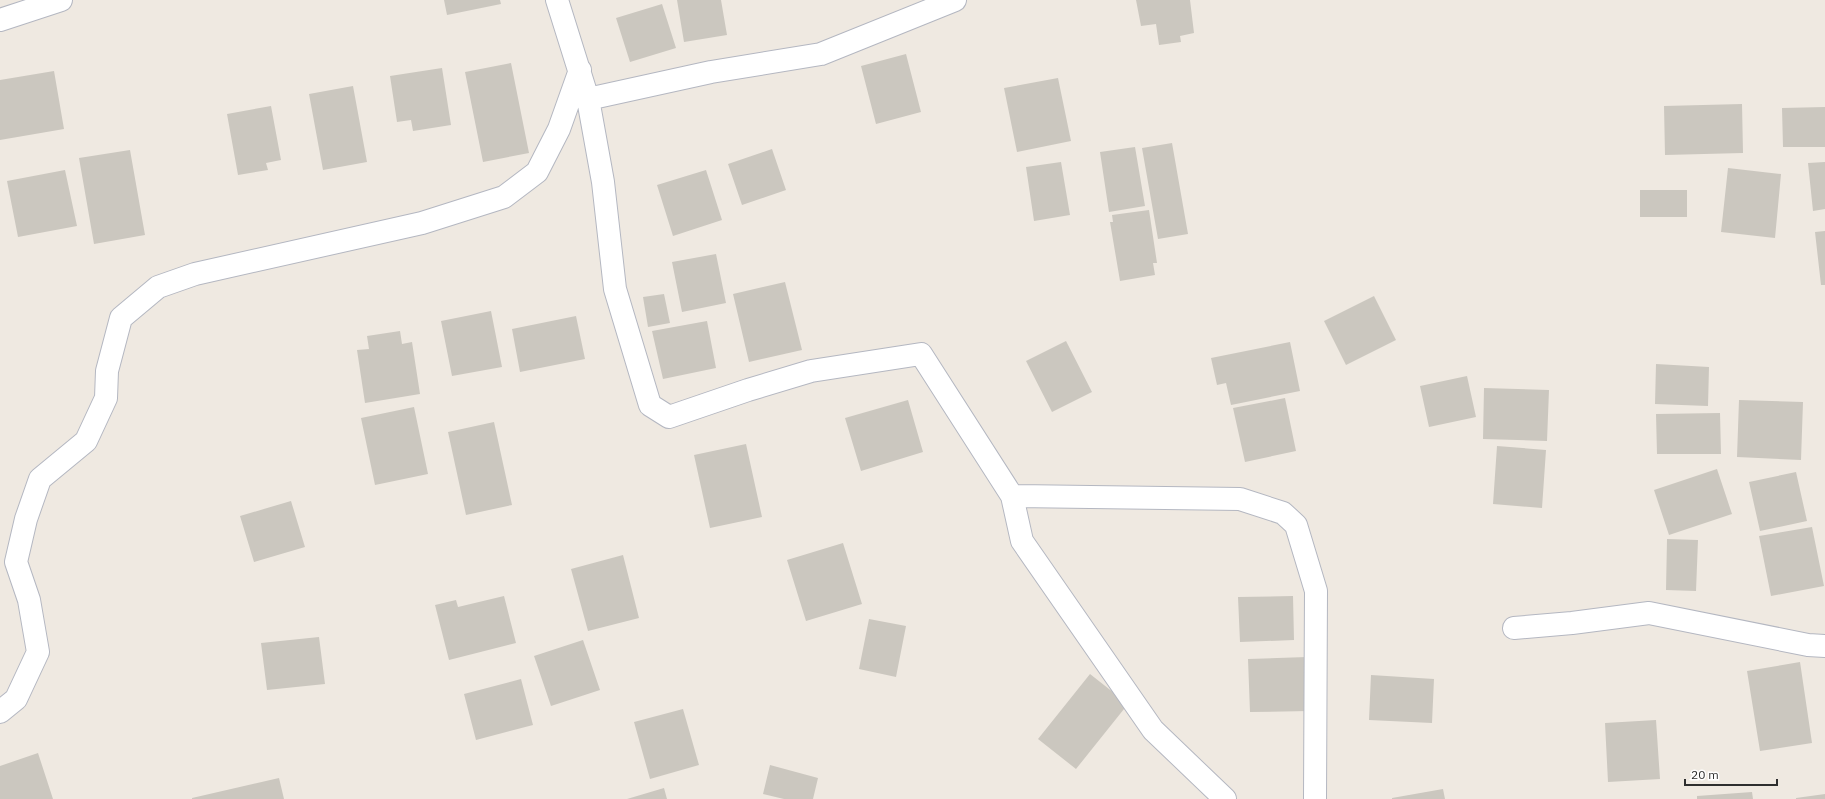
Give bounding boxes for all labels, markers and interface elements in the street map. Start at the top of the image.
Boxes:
scale bar [1685,761,1777,787]
text: 20 m [1691,767,1719,782]

